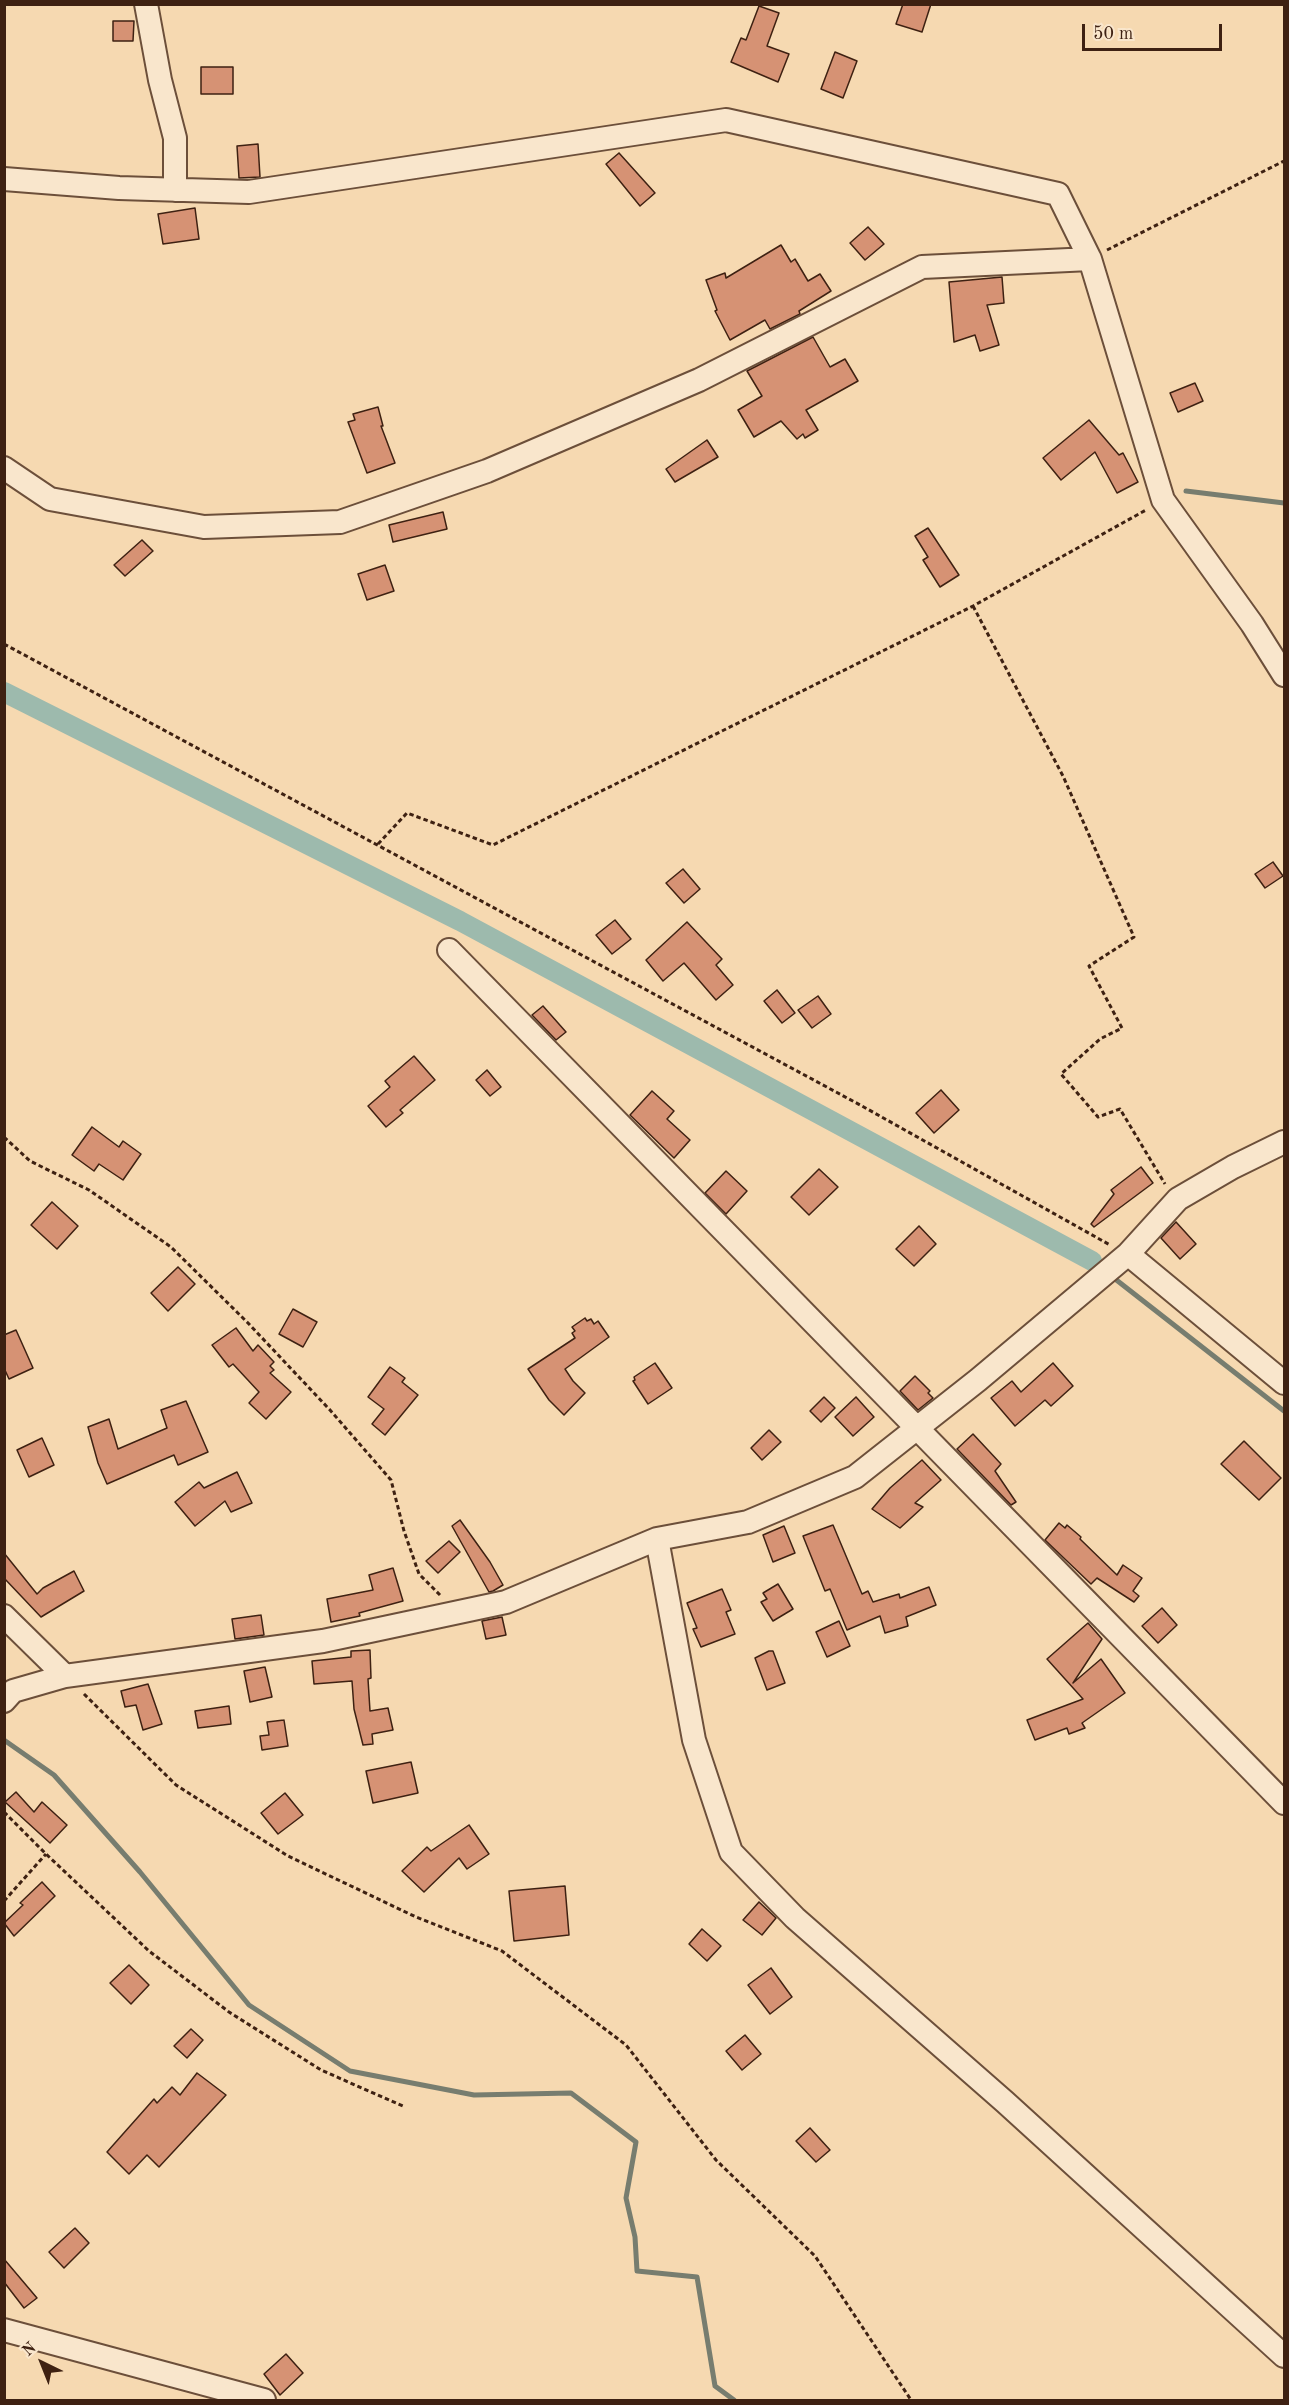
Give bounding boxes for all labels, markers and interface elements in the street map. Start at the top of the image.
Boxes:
scale bar [1085,12,1224,50]
text: 50 m [1093,25,1133,43]
north arrow [12,2333,72,2393]
text: N [20,2340,40,2360]

